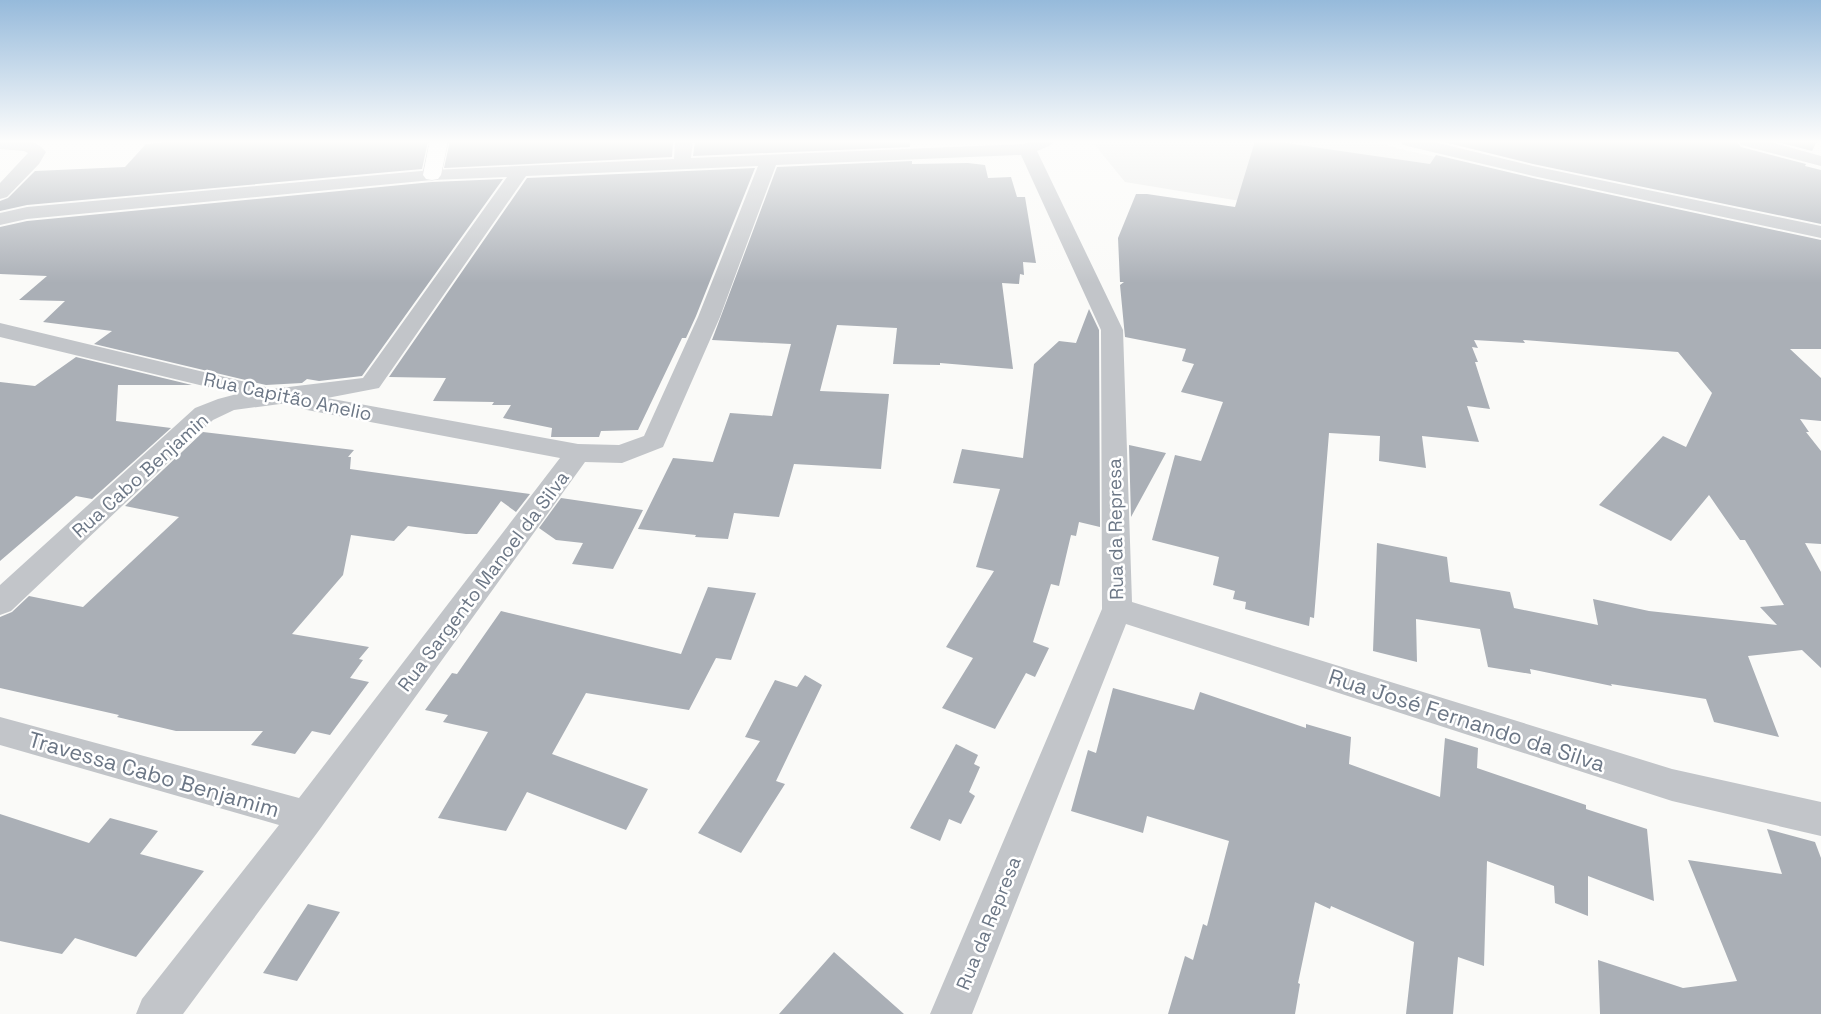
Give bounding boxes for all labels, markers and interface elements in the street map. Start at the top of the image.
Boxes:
street label: Rua Capitão Anelio [202,366,374,427]
street label: Rua Cabo Benjamin [67,407,214,543]
street label: Rua da Represa [1102,458,1129,600]
street label: Rua Sargento Manoel da Silva [392,466,575,697]
street label: Rua José Fernando da Silva [1325,662,1609,778]
street label: Travessa Cabo Benjamim [25,725,283,823]
street label: Rua da Represa [950,853,1027,994]

